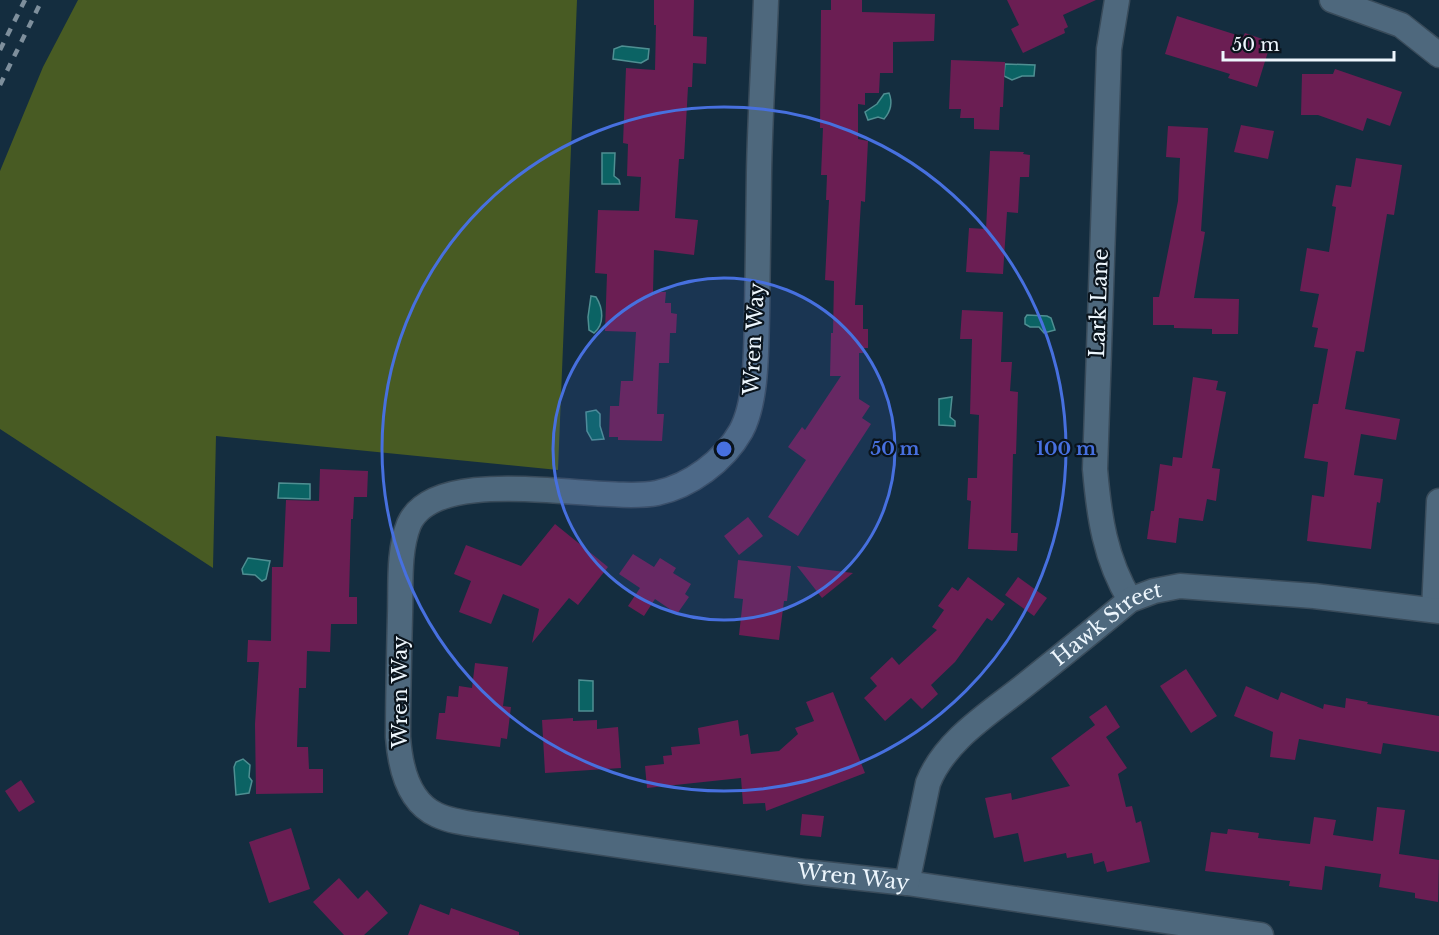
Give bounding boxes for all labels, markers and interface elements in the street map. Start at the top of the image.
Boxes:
scale bar [1223,24,1394,62]
text: 50 m [1232,34,1280,56]
street label: Lark Lane [1084,248,1114,358]
street label: Wren Way [738,282,770,397]
text: 50 m [871,438,920,460]
text: 100 m [1036,438,1096,460]
centre of rings [714,439,734,459]
street label: Hawk Street [1047,577,1164,671]
street label: Wren Way [387,635,413,749]
street label: Wren Way [795,858,911,896]

